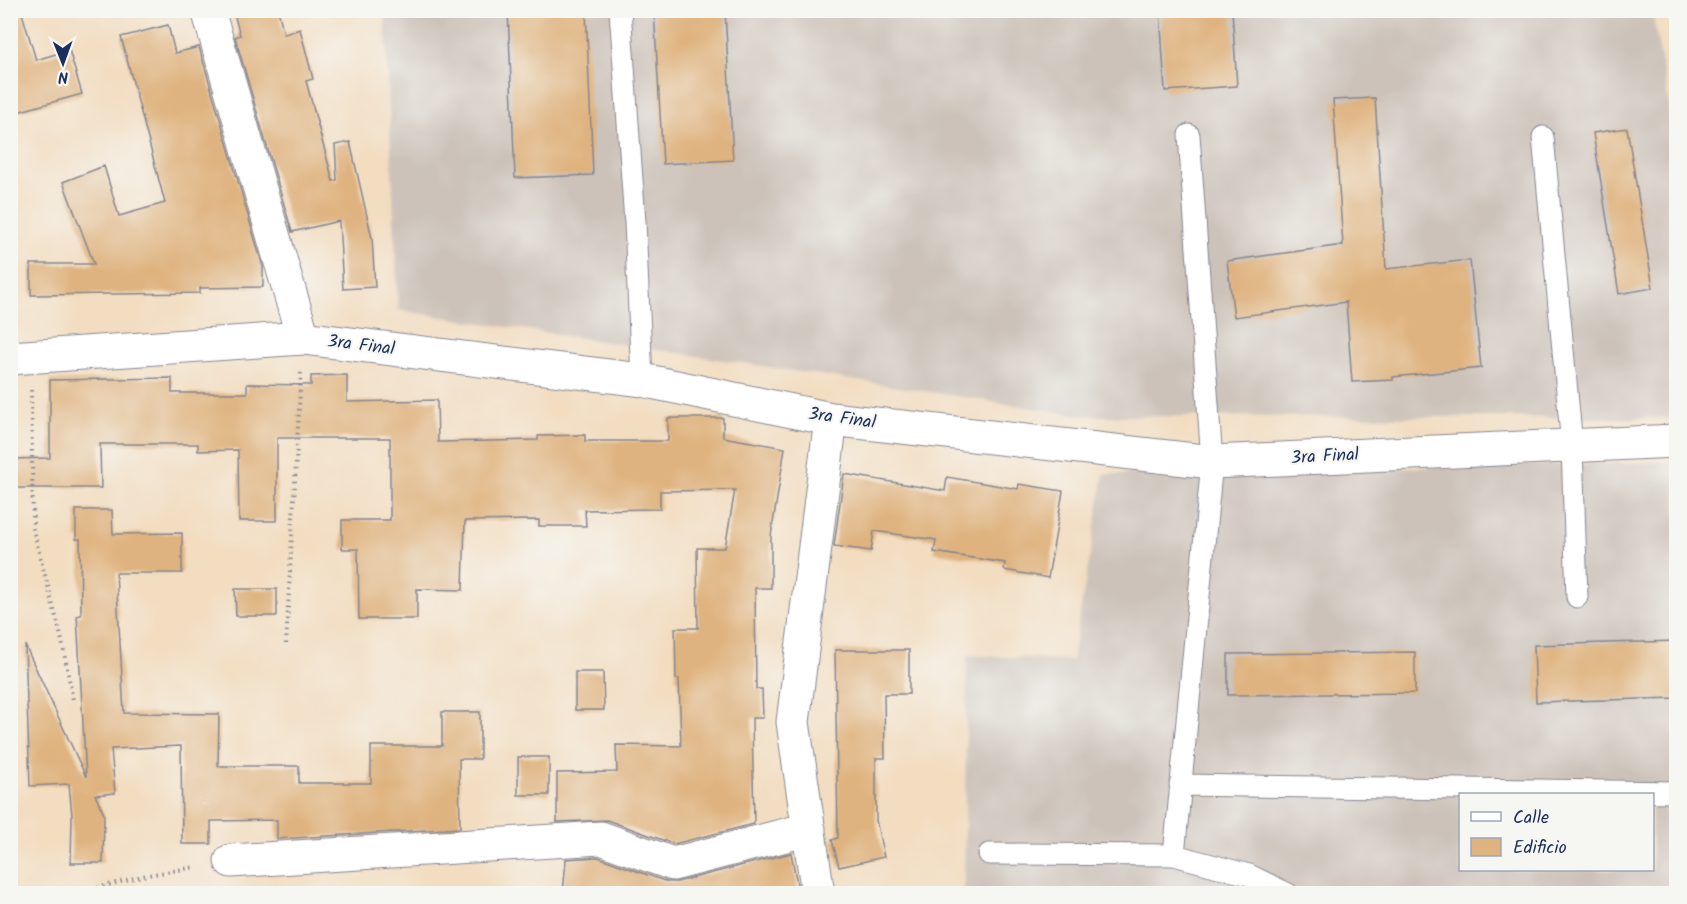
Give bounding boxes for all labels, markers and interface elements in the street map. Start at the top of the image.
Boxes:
north arrow [33,33,93,93]
text: N [58,64,69,89]
street label: 3ra Final [325,327,397,365]
street label: 3ra Final [806,400,878,438]
street label: 3ra Final [1290,441,1360,473]
legend [1459,793,1654,871]
text: Calle [1513,804,1549,833]
text: Edificio [1513,834,1567,863]

